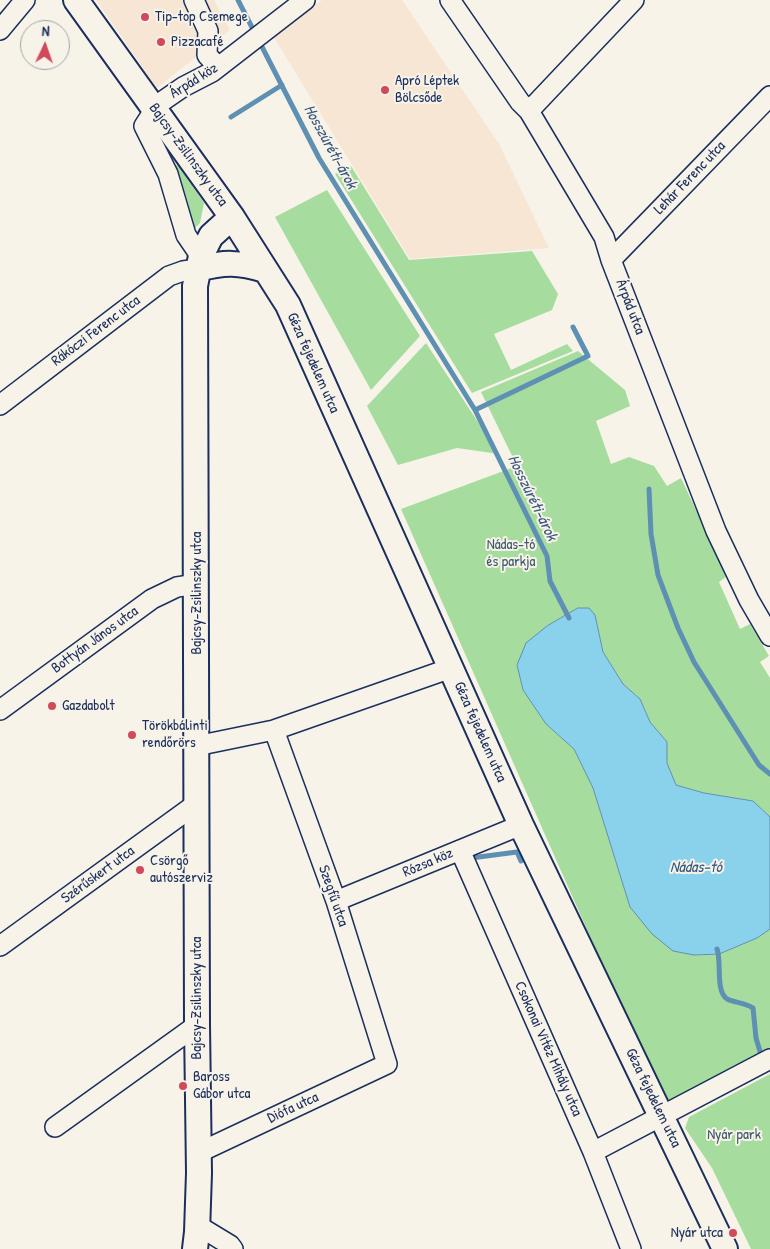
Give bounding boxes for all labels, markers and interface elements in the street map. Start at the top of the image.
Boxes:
place label: Tip-top Csemege [155,8,248,26]
marker: Tip-top Csemege [139,11,151,23]
north arrow [20,20,70,70]
text: N [42,21,50,40]
place label: Pizzacafé [171,33,223,51]
marker: Pizzacafé [155,36,167,48]
street label: Árpád köz [167,59,221,103]
place label: Apró Léptek Bölcsőde [395,72,459,107]
marker: Apró Léptek Bölcsőde [379,84,391,96]
street label: Bajcsy-Zsilinszky utca [145,100,231,210]
water label: Hosszúréti-árok [299,102,361,192]
street label: Lehár Ferenc utca [650,138,730,218]
street label: Árpád utca [611,277,649,337]
street label: Rákóczi Ferenc utca [48,292,144,370]
street label: Géza fejedelem utca [283,310,343,416]
water label: Hosszúréti-árok [503,452,561,544]
street label: Bajcsy-Zsilinszky utca [188,532,206,654]
park label: Nádas-tó és parkja [487,536,535,571]
street label: Bottyán János utca [48,603,142,677]
street label: Géza fejedelem utca [450,679,510,785]
place label: Gazdabolt [62,697,115,715]
marker: Gazdabolt [46,700,58,712]
place label: Törökbálinti rendőrörs [142,717,208,752]
marker: Törökbálinti rendőrörs [126,729,138,741]
street label: Szérűskert utca [58,842,138,908]
street label: Rózsa köz [400,844,456,882]
place label: Csörgő autószerviz [150,852,213,887]
water label: Nádas-tó [670,858,722,878]
street label: Szegfű utca [314,863,352,929]
marker: Csörgő autószerviz [134,864,146,876]
street label: Bajcsy-Zsilinszky utca [188,937,206,1059]
street label: Csokonai Vitéz Mihály utca [510,979,586,1119]
street label: Géza fejedelem utca [621,1045,685,1151]
place label: Baross Gábor utca [193,1068,250,1103]
marker: Baross Gábor utca [177,1080,189,1092]
street label: Diófa utca [265,1088,321,1128]
park label: Nyár park [707,1126,761,1144]
place label: Nyár utca [671,1224,723,1242]
marker: Nyár utca [727,1227,739,1239]

